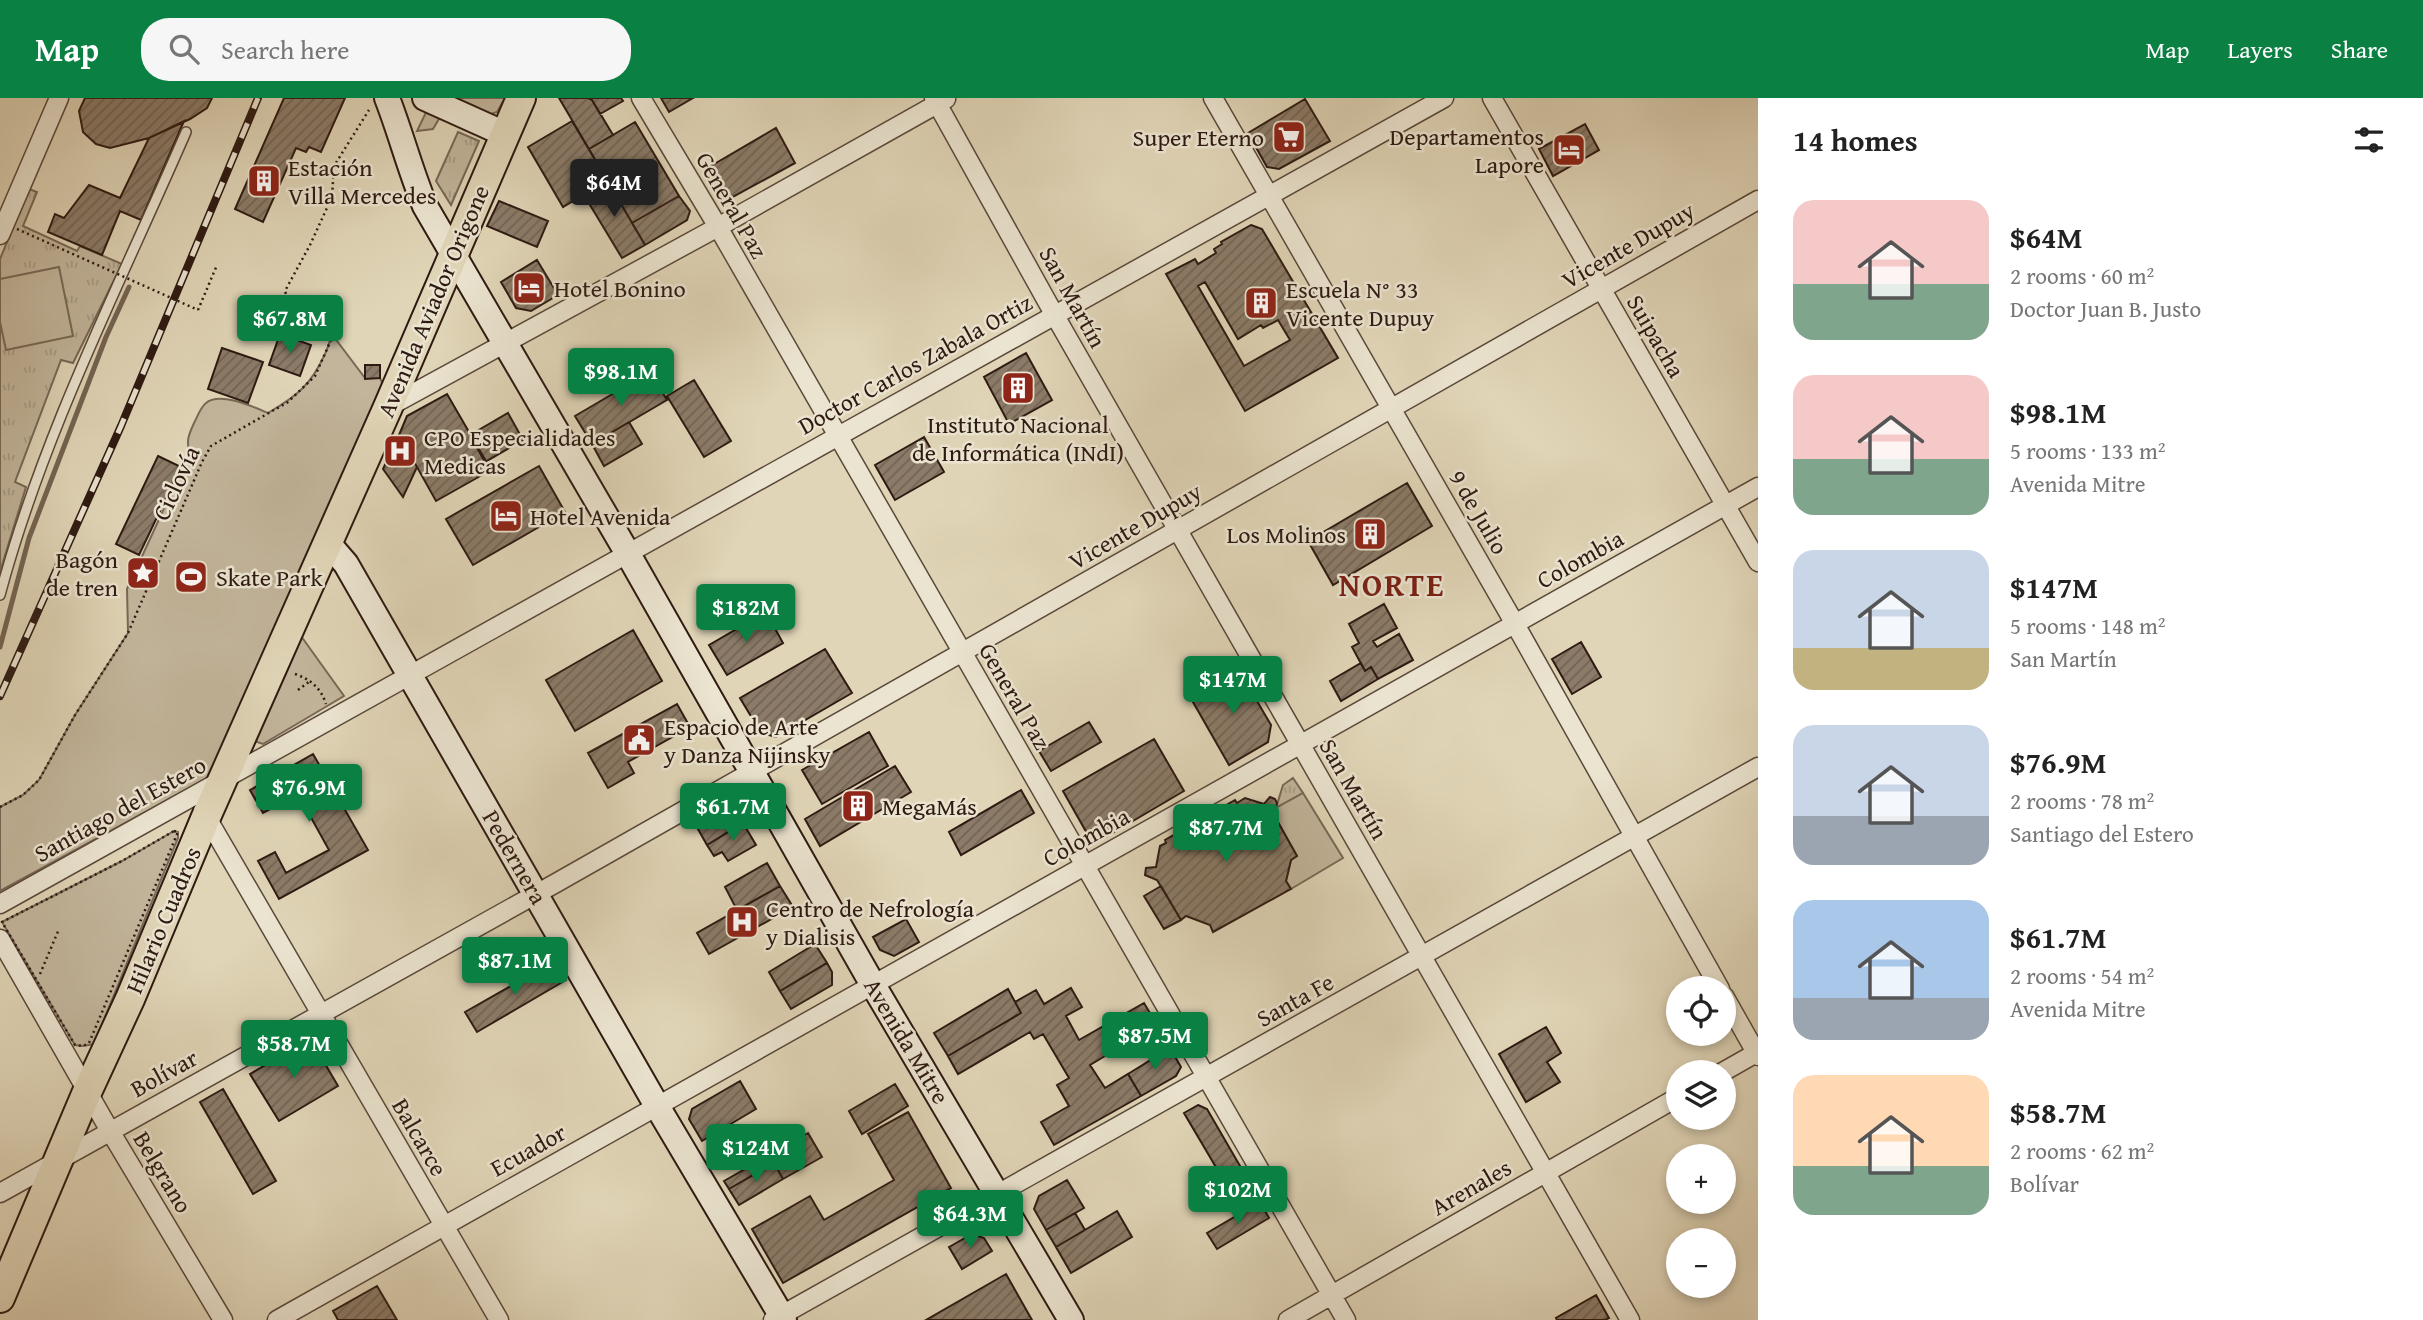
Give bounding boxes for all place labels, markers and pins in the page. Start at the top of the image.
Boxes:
supermarket icon: Super Eterno [1270,118,1308,156]
place label: Departamentos Lapore [1390,119,1544,182]
place label: Super Eterno [1132,120,1264,155]
hotel icon: Departamentos Lapore [1550,131,1588,169]
place label: Estación Villa Mercedes [288,150,437,213]
pin: $64M [573,159,655,219]
building icon: Estación Villa Mercedes [245,162,283,200]
hotel icon: Hotel Bonino [510,269,548,307]
place label: Hotel Bonino [554,271,686,306]
place label: Escuela N° 33 Vicente Dupuy [1286,272,1434,335]
building icon: Escuela N° 33 Vicente Dupuy [1242,284,1280,322]
pin: $67.8M [233,296,347,355]
pin: $98.1M [564,348,678,408]
building icon: Instituto Nacional de Informática (INdI) [999,369,1037,407]
place label: Instituto Nacional de Informática (INdI) [912,407,1124,470]
place label: CPO Especialidades Medicas [424,420,616,483]
hospital icon: CPO Especialidades Medicas [381,432,419,470]
hotel icon: Hotel Avenida [487,497,525,535]
place label: Hotel Avenida [530,499,671,534]
building icon: Los Molinos [1351,515,1389,553]
place label: Los Molinos [1227,517,1346,552]
place label: Bagón de tren [46,542,119,605]
place icon: Bagón de tren [124,554,162,592]
sports icon: Skate Park [172,558,210,596]
place label: Skate Park [216,560,323,595]
pin: $182M [697,584,795,644]
pin: $147M [1184,656,1282,716]
place label: Espacio de Arte y Danza Nijinsky [663,709,831,772]
public building icon: Espacio de Arte y Danza Nijinsky [620,721,658,759]
pin: $76.9M [252,764,366,824]
pin: $61.7M [676,784,790,843]
building icon: MegaMás [839,787,877,825]
place label: MegaMás [882,789,977,824]
pin: $87.7M [1169,804,1283,864]
place label: Centro de Nefrología y Dialisis [765,891,975,954]
hospital icon: Centro de Nefrología y Dialisis [723,903,761,941]
pin: $87.1M [458,937,572,997]
pin: $87.5M [1098,1012,1212,1072]
pin: $58.7M [237,1020,351,1080]
pin: $124M [707,1124,805,1184]
pin: $102M [1189,1166,1287,1226]
pin: $64.3M [913,1190,1027,1250]

